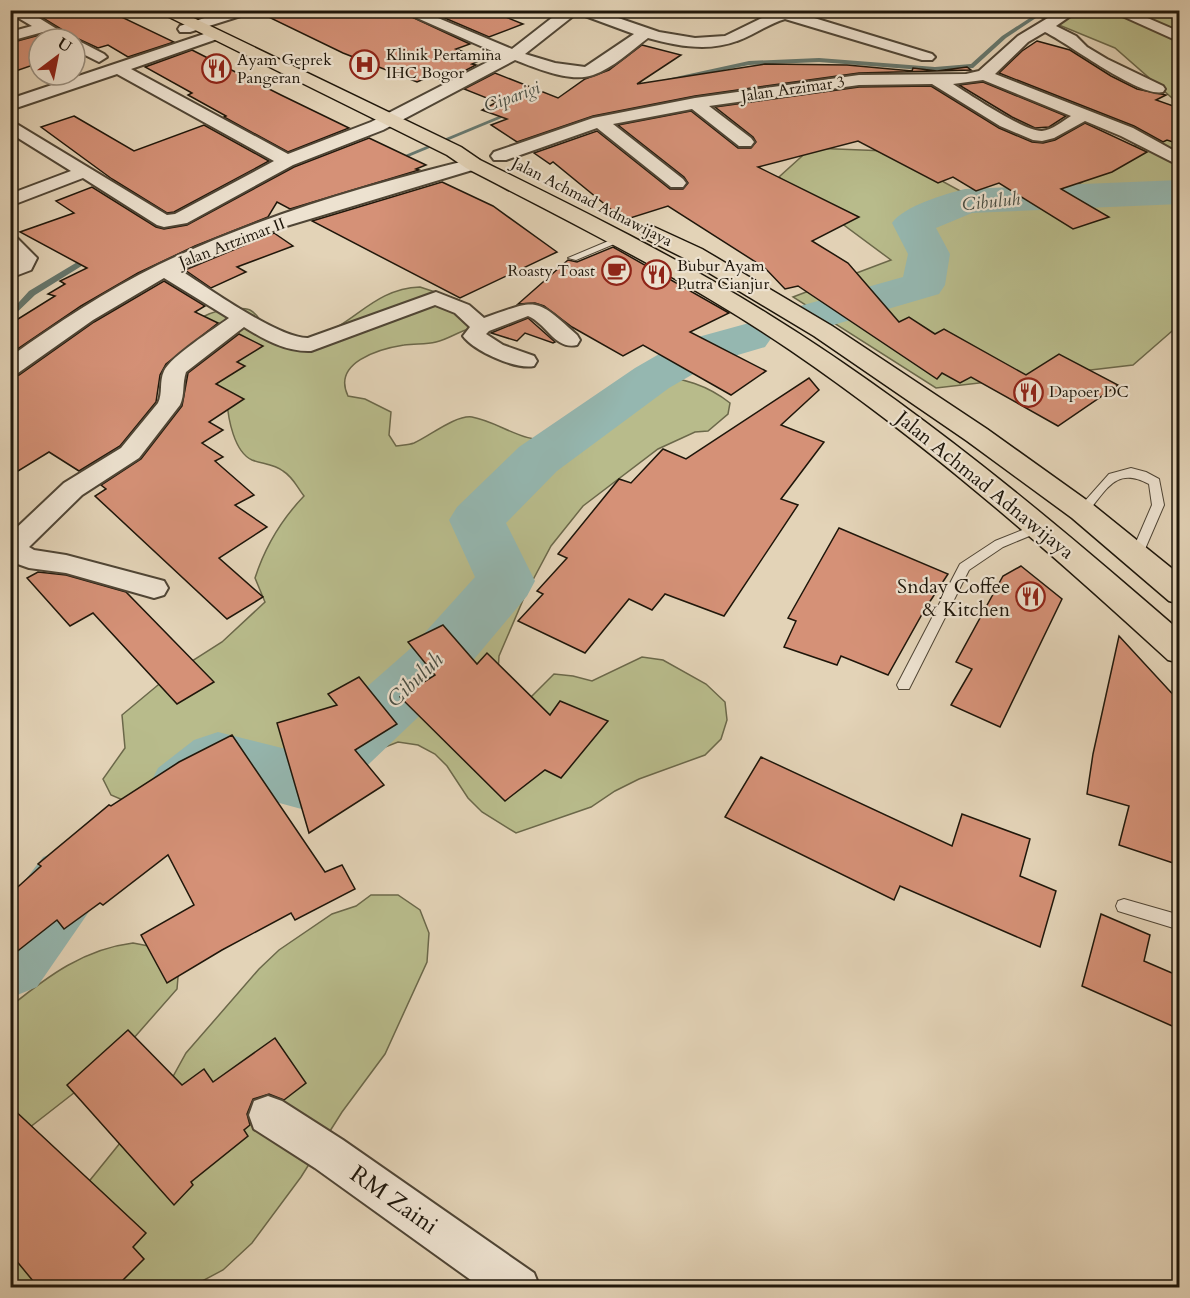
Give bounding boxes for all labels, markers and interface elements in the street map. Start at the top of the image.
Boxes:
north arrow [27,27,87,87]
text: U [53,32,76,58]
place label: Klinik Pertamina IHC Bogor [386,44,502,84]
hospital icon: Klinik Pertamina IHC Bogor [349,48,381,80]
place label: Ayam Geprek Pangeran [237,49,332,89]
restaurant icon: Ayam Geprek Pangeran [200,53,232,85]
street label: Jalan Arzimar 3 [738,71,846,107]
water label: Ciparigi [480,75,545,119]
street label: Jalan Achmad Adnawijaya [506,151,676,252]
water label: Cibuluh [961,186,1022,217]
street label: Jalan Artzimar II [174,213,288,274]
cafe icon: Roasty Toast [600,255,632,287]
place label: Bubur Ayam Putra Cianjur [677,255,769,295]
restaurant icon: Bubur Ayam Putra Cianjur [640,259,672,291]
place label: Roasty Toast [507,260,595,282]
restaurant icon: Dapoer DC [1012,376,1044,408]
place label: Dapoer DC [1049,381,1129,403]
street label: Jalan Achmad Adnawijaya [888,403,1080,566]
place label: Snday Coffee & Kitchen [897,573,1011,623]
restaurant icon: Snday Coffee & Kitchen [1015,581,1047,613]
water label: Cibuluh [380,646,450,714]
street label: RM Zaini [343,1158,445,1242]

